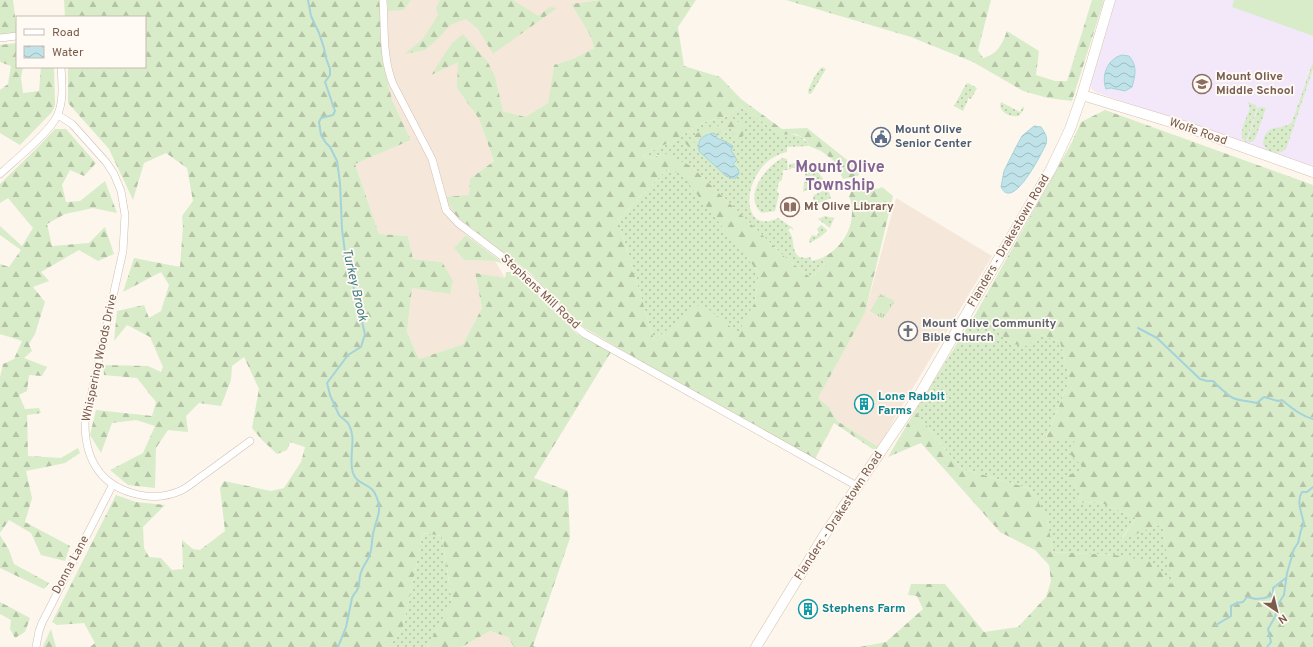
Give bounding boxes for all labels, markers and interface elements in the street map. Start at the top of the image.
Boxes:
legend [16,16,146,68]
text: Road [52,25,80,41]
text: Water [52,45,84,61]
place label: Mount Olive Middle School [1216,69,1294,99]
school or university icon: Mount Olive Middle School [1191,73,1213,95]
street label: Wolfe Road [1167,115,1229,149]
place label: Mount Olive Senior Center [895,122,972,152]
public building icon: Mount Olive Senior Center [870,126,892,148]
district label: Mount Olive Township [795,158,885,196]
street label: Flanders - Drakestown Road [964,172,1054,310]
library icon: Mt Olive Library [779,196,801,218]
place label: Mt Olive Library [804,199,894,215]
water label: Turkey Brook [338,247,370,323]
street label: Stephens Mill Road [497,251,583,333]
street label: Whispering Woods Drive [79,293,121,423]
place label: Mount Olive Community Bible Church [922,316,1057,346]
church icon: Mount Olive Community Bible Church [897,320,919,342]
place label: Lone Rabbit Farms [878,389,945,419]
building icon: Lone Rabbit Farms [853,393,875,415]
street label: Flanders - Drakestown Road [791,448,887,584]
street label: Donna Lane [49,533,93,597]
north arrow [1257,591,1297,631]
building icon: Stephens Farm [797,598,819,620]
place label: Stephens Farm [822,601,905,617]
text: N [1275,610,1289,626]

